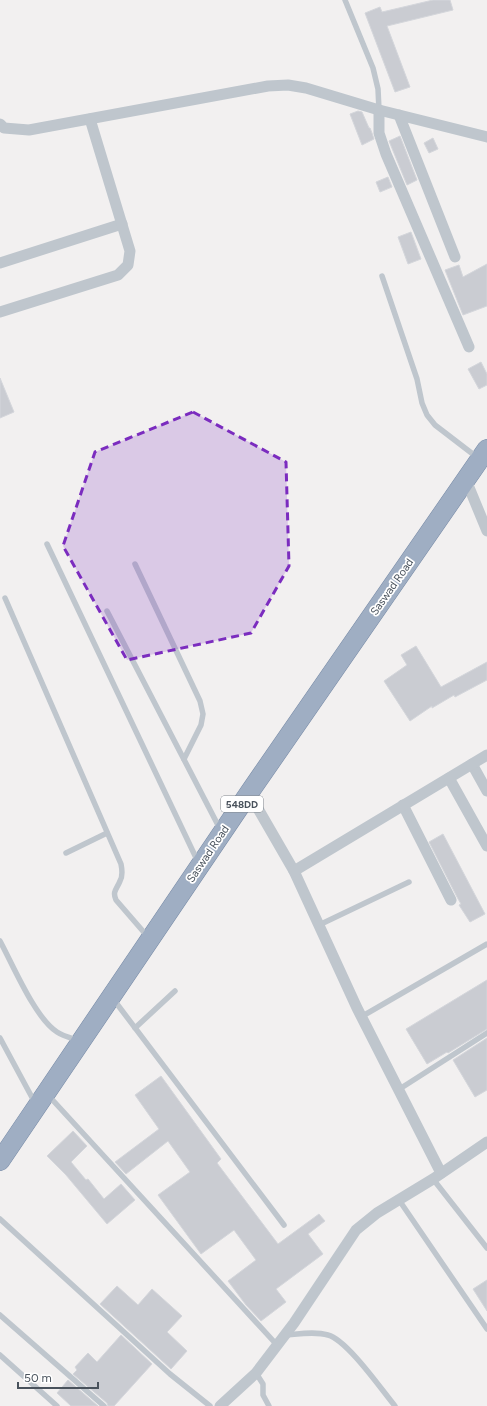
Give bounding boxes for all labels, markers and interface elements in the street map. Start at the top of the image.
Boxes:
street label: Saswad Road [368,556,416,618]
road number: 548DD [221,796,263,812]
street label: Saswad Road [184,823,232,885]
scale bar [18,1364,98,1390]
text: 50 m [24,1371,52,1385]

